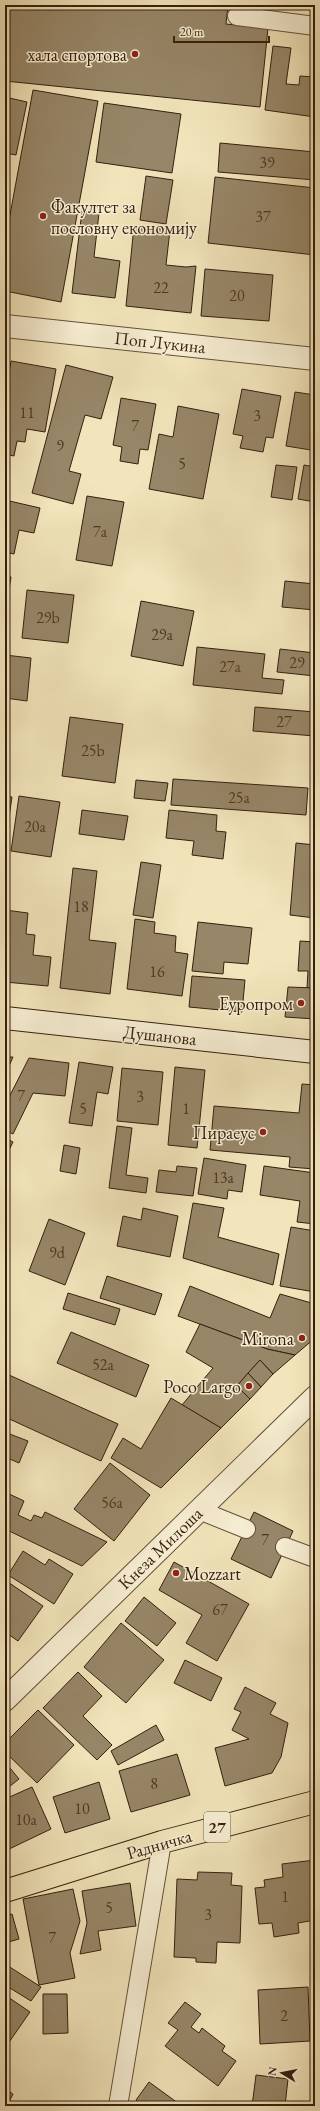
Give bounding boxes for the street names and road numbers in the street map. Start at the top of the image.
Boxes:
street label: Поп Лукина [113,326,208,358]
street label: Душанова [122,1020,198,1050]
street label: Кнеза Милоша [113,1501,208,1594]
road number: 27 [204,1812,230,1842]
street label: Радничка [124,1824,195,1864]

